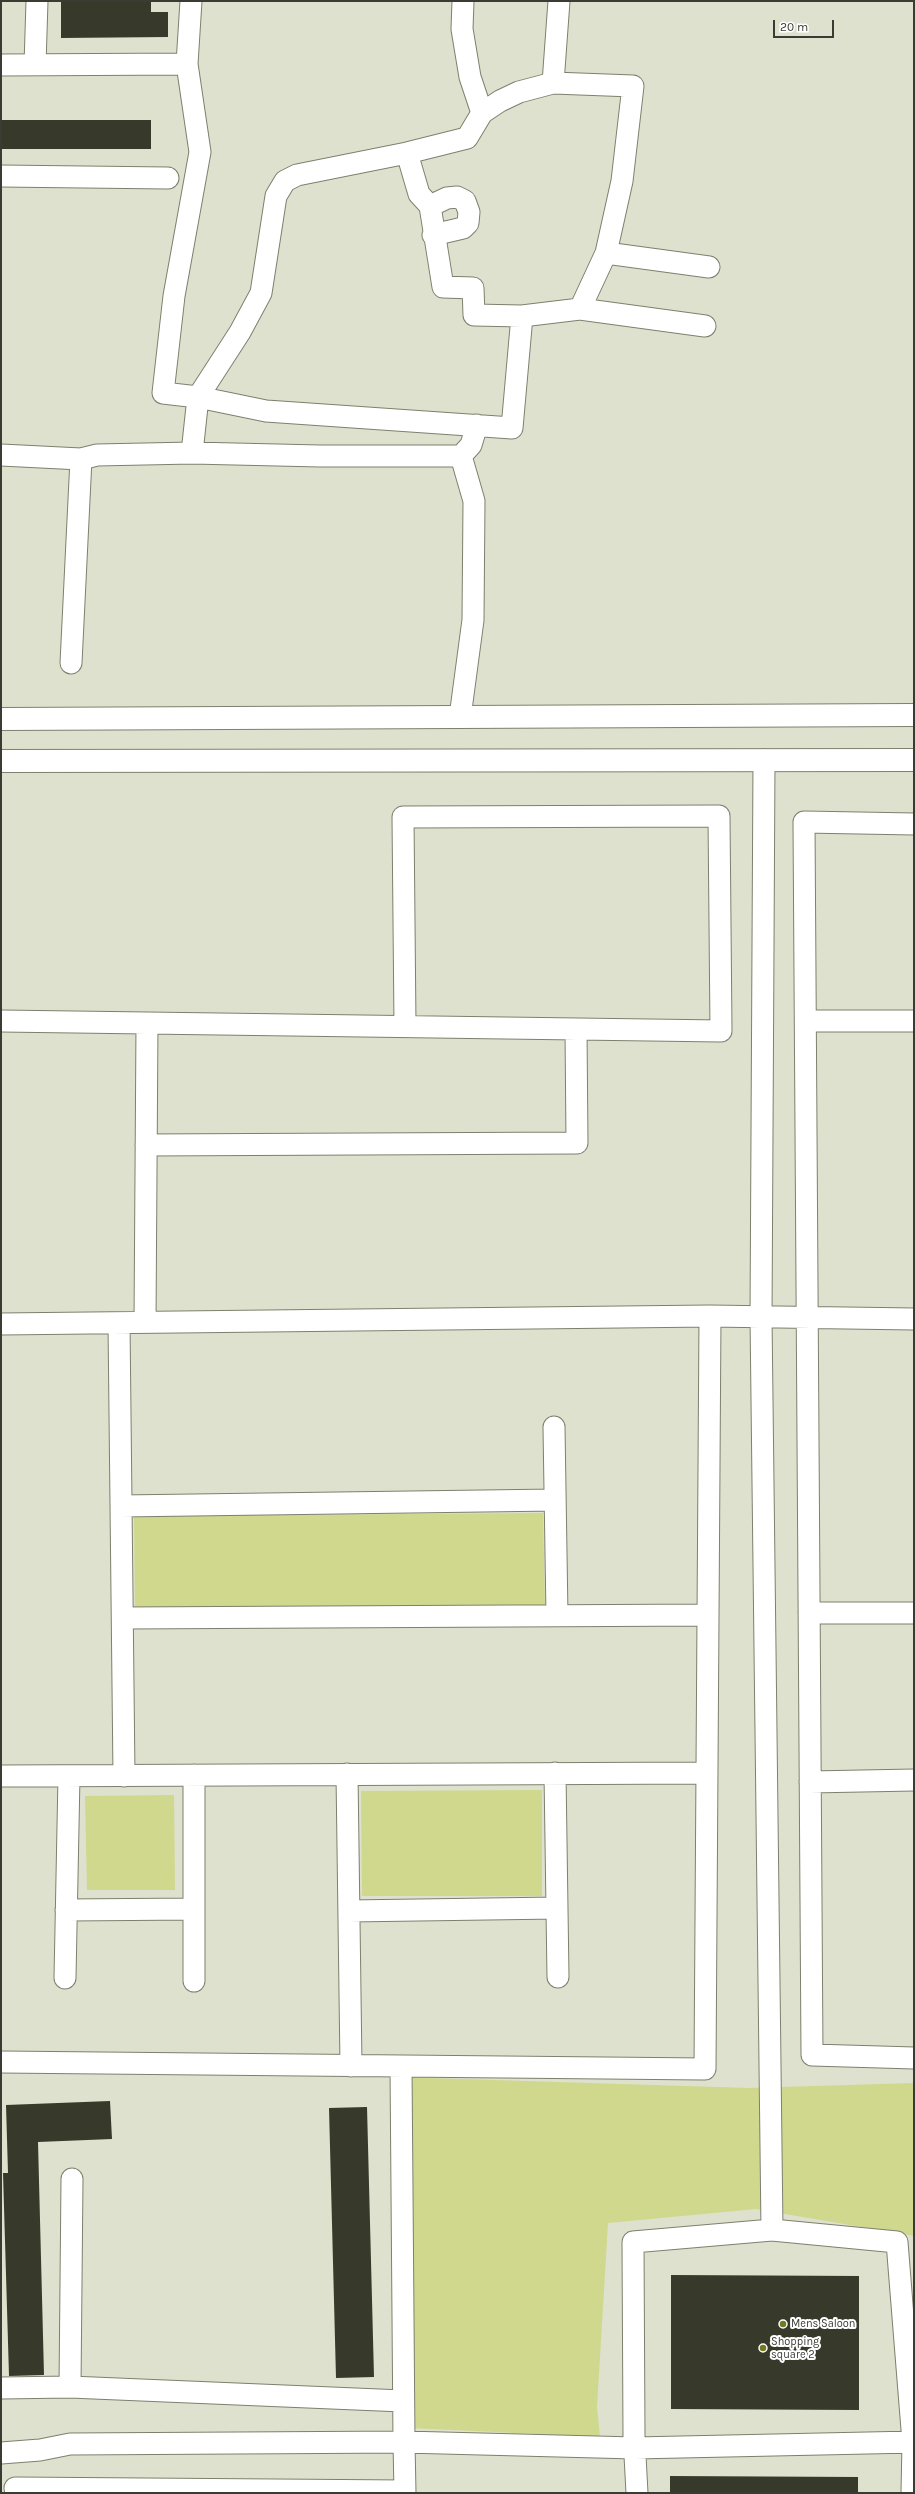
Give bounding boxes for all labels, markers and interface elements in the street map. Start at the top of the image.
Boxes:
scale bar [775,12,836,38]
text: 20 m [780,20,808,34]
place label: Mens Saloon [791,2317,855,2331]
marker: Mens Saloon [778,2319,788,2329]
place label: Shopping square 2 [771,2335,819,2361]
marker: Shopping square 2 [758,2343,768,2353]

